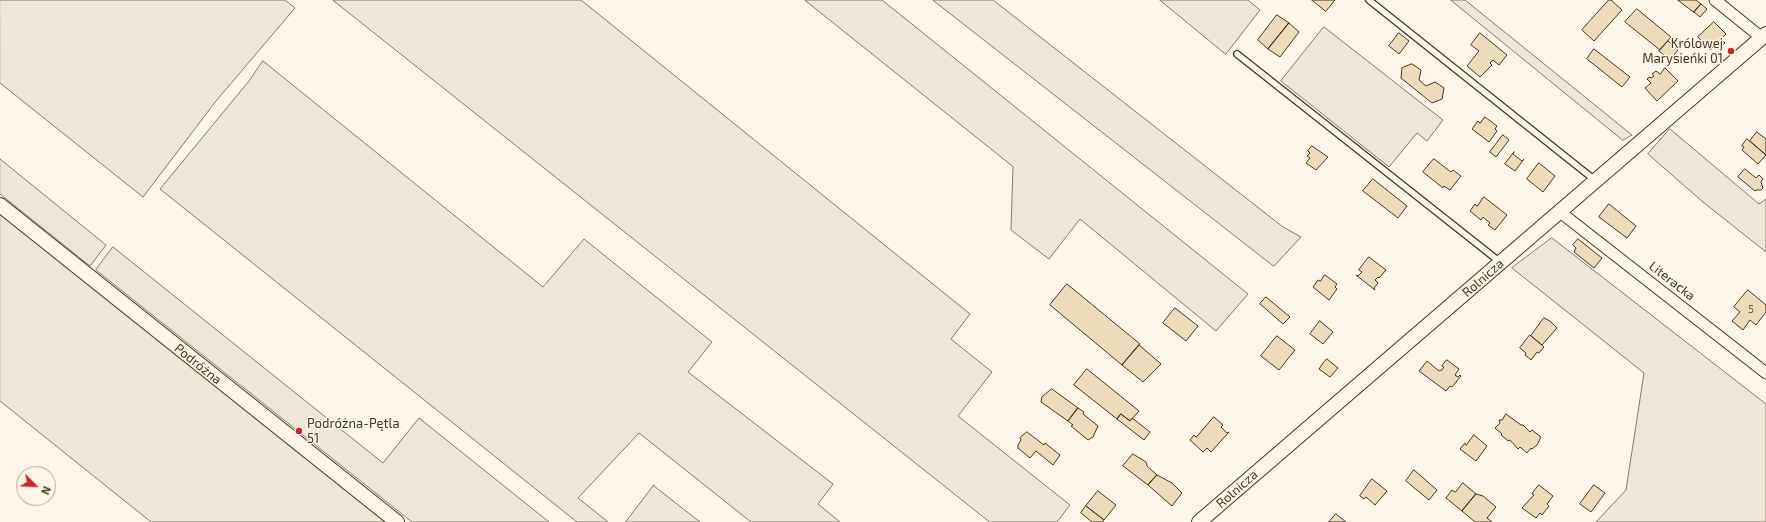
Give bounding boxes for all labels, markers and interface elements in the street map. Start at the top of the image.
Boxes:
place label: Królowej Marysieńki 01 [1642,36,1723,67]
marker: Królowej Marysieńki 01 [1726,46,1736,56]
street label: Rolnicza [1459,256,1507,300]
street label: Literacka [1646,258,1698,304]
house number: 5 [1748,302,1754,316]
street label: Podróżna [171,340,225,388]
place label: Podróżna-Pętla 51 [307,416,400,447]
marker: Podróżna-Pętla 51 [294,426,304,436]
north arrow [16,466,56,506]
street label: Rolnicza [1213,467,1261,511]
text: N [39,484,54,497]

